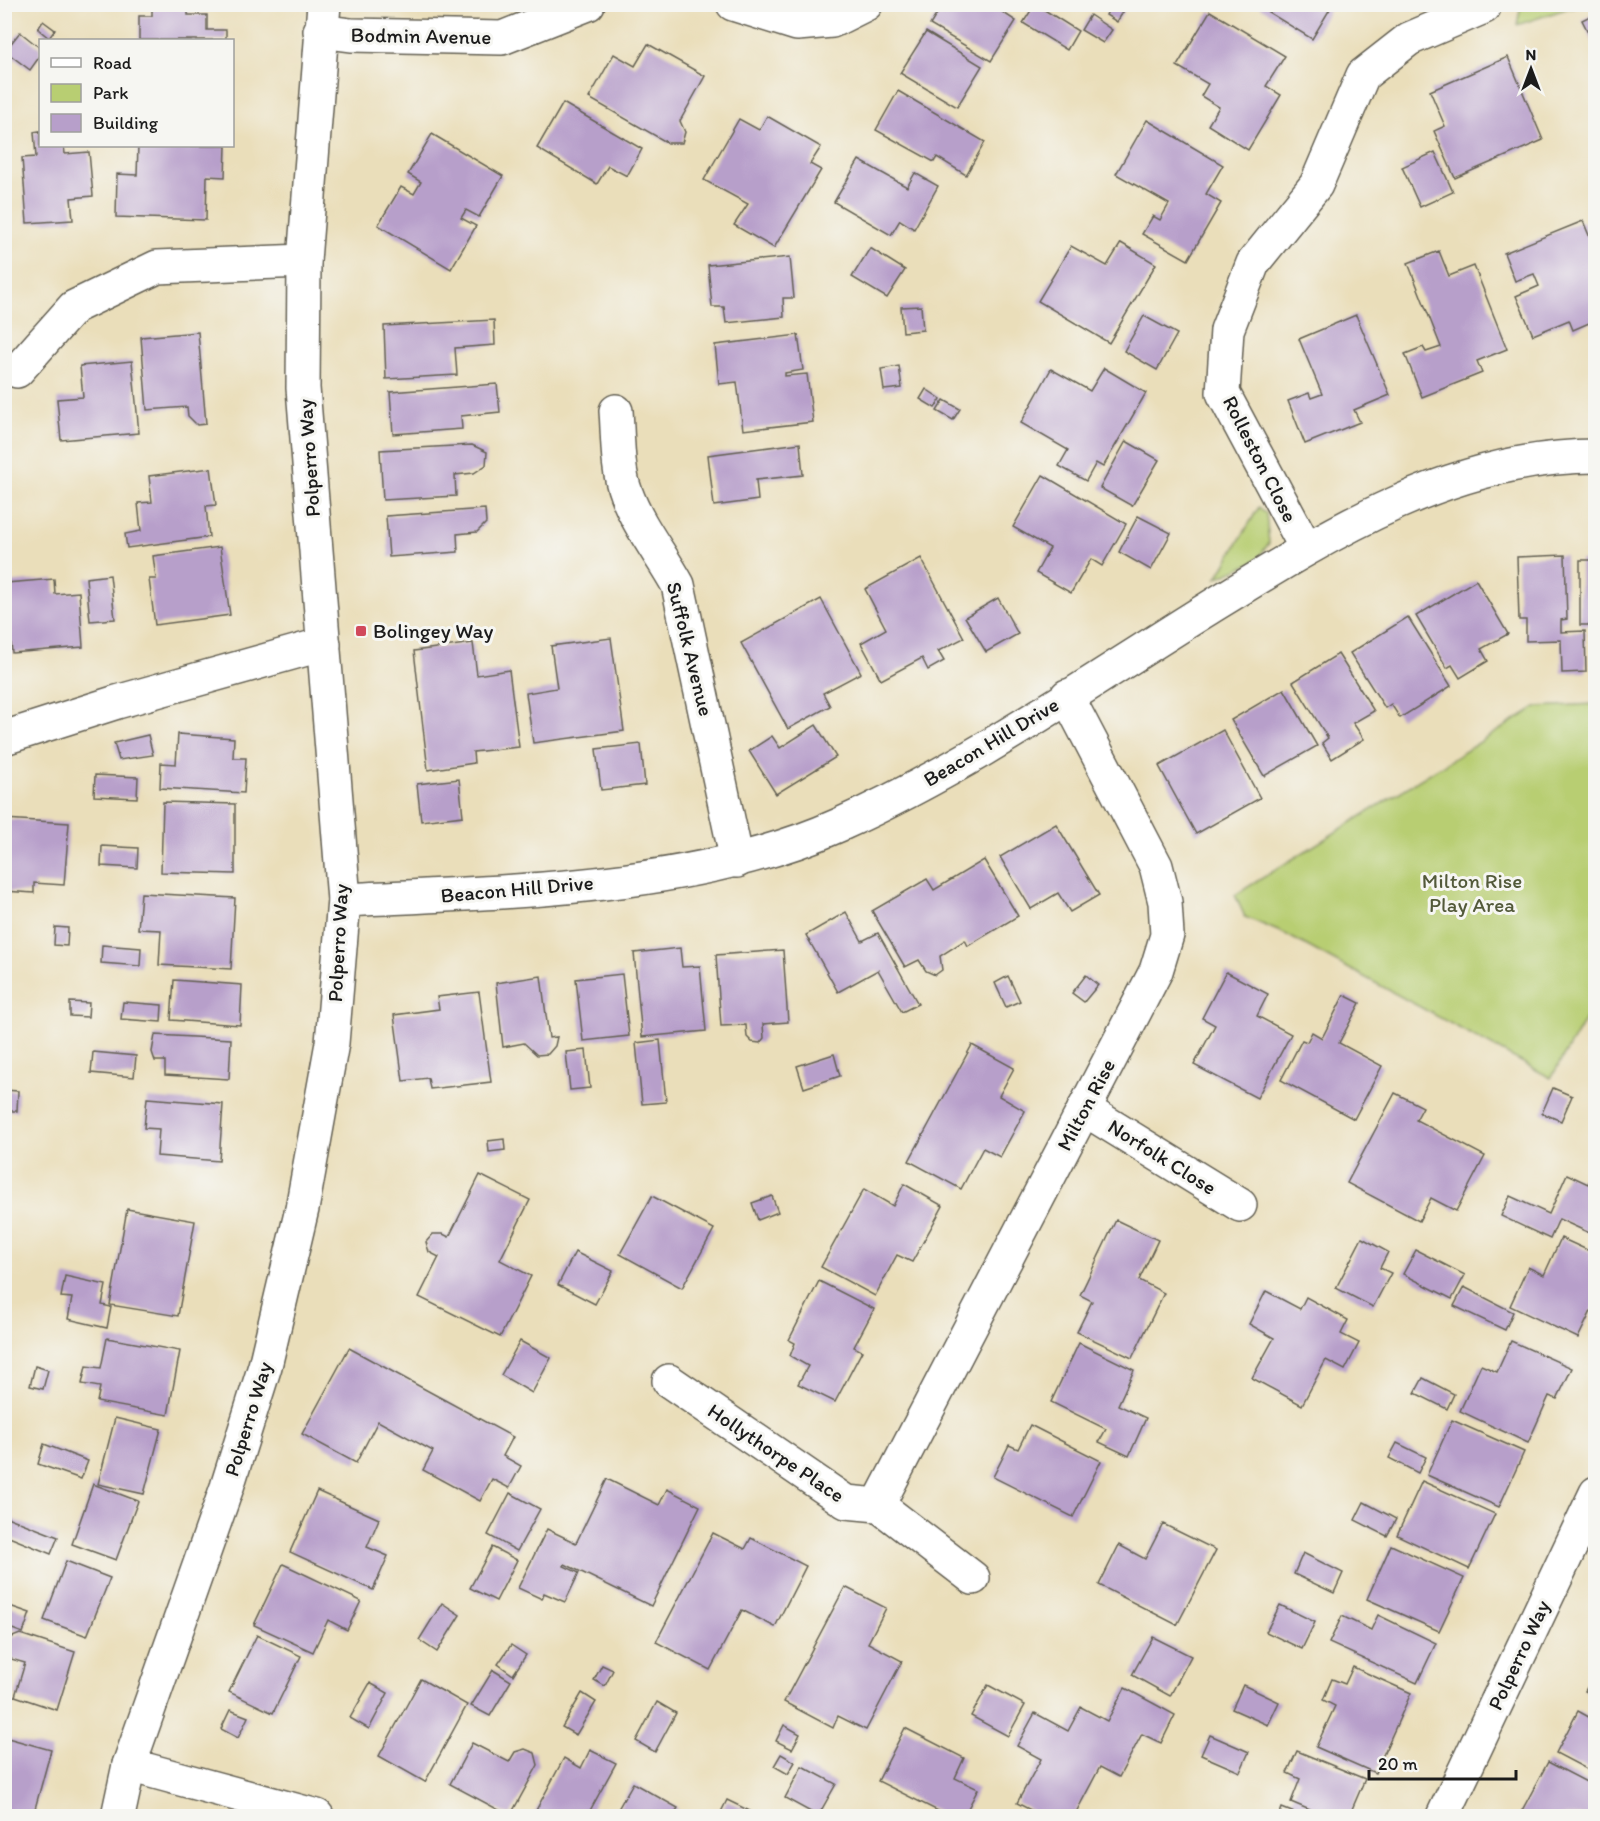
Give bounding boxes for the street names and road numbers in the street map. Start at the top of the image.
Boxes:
street label: Bodmin Avenue [350,22,492,49]
street label: Rolleston Close [1218,391,1303,526]
street label: Polperro Way [292,398,325,518]
street label: Suffolk Avenue [662,579,719,719]
street label: Beacon Hill Drive [919,691,1063,792]
street label: Beacon Hill Drive [440,869,594,908]
street label: Polperro Way [322,883,353,1003]
street label: Milton Rise [1051,1055,1120,1155]
street label: Norfolk Close [1103,1113,1221,1200]
street label: Polperro Way [218,1358,277,1479]
street label: Hollythorpe Place [703,1398,849,1508]
street label: Polperro Way [1482,1596,1555,1714]

